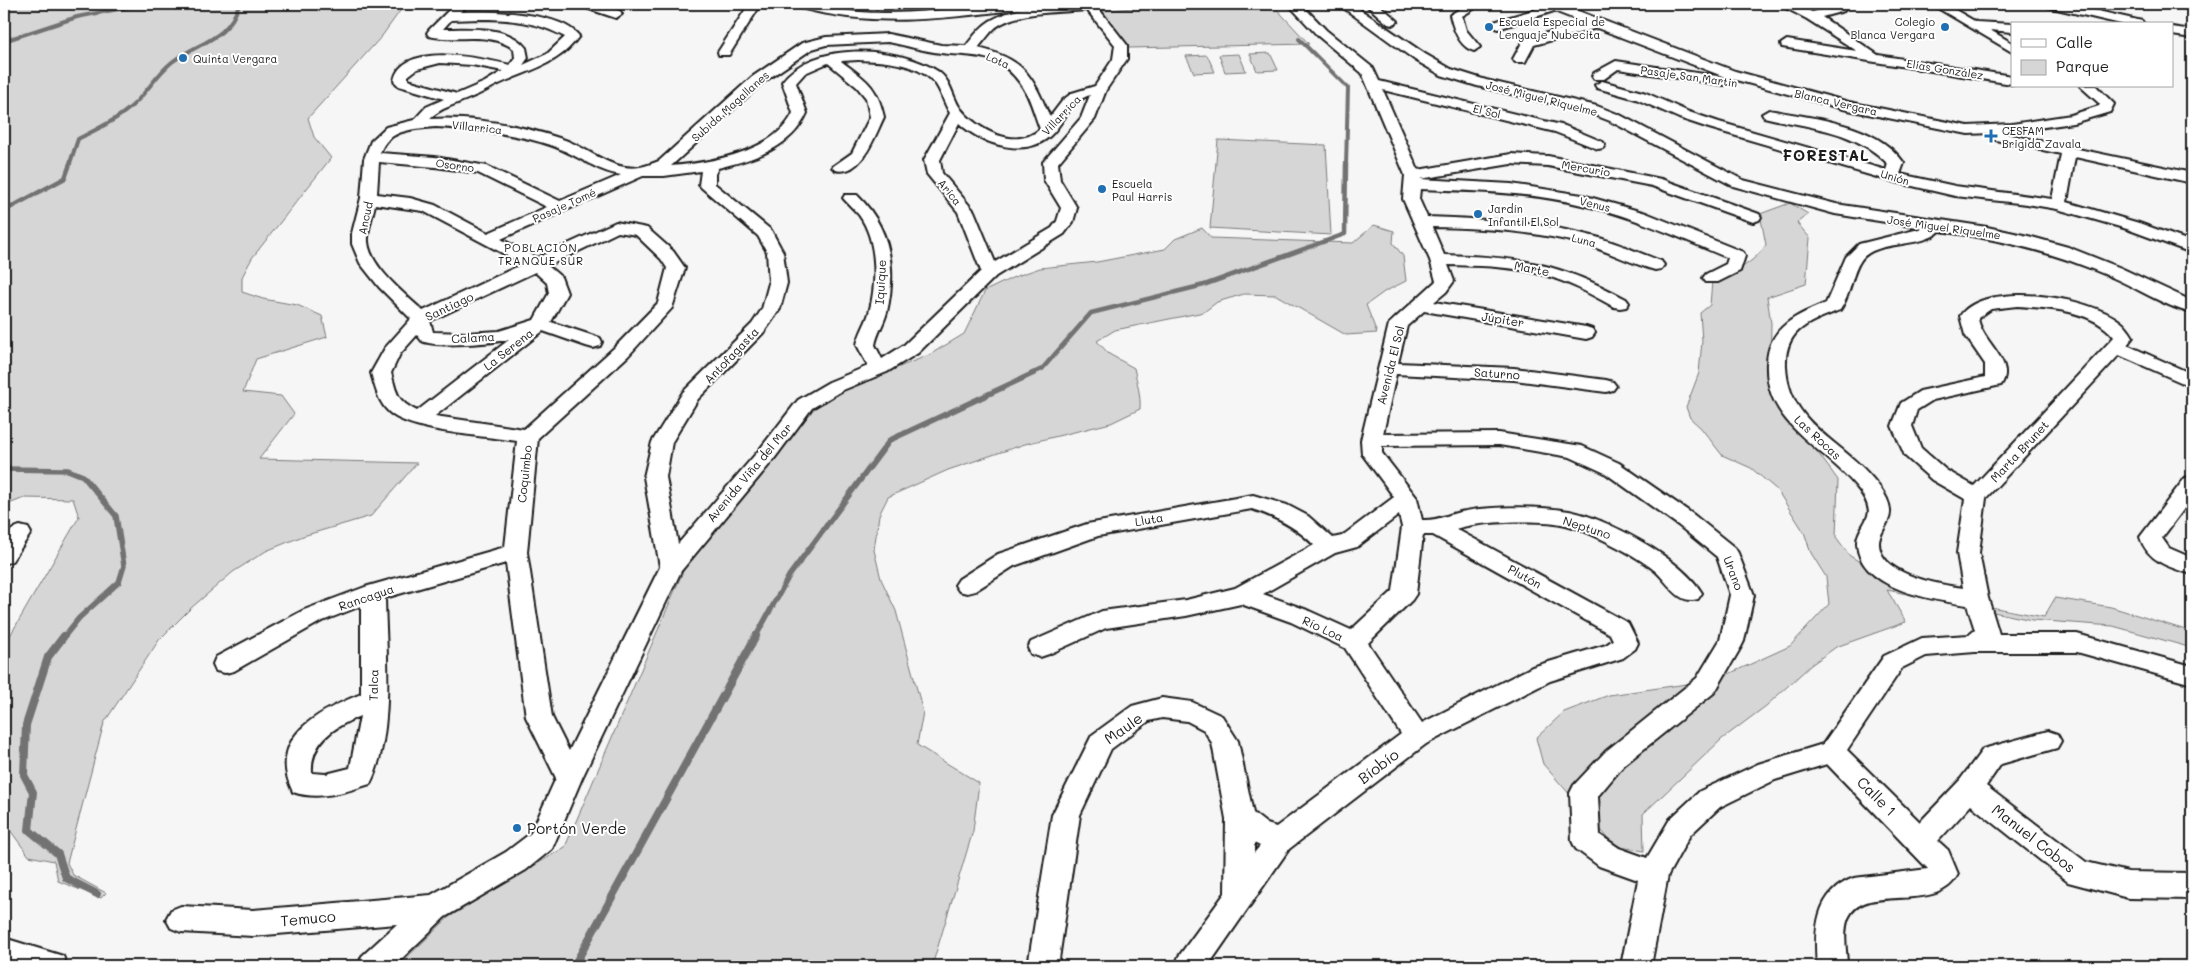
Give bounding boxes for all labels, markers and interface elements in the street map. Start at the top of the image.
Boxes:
place label: Escuela Especial de Lenguaje Nubecita [1499,14,1605,42]
place label: Colegio Blanca Vergara [1851,14,1935,42]
marker: Escuela Especial de Lenguaje Nubecita [1483,21,1495,33]
marker: Colegio Blanca Vergara [1939,21,1951,33]
legend [2011,22,2174,88]
text: Calle [2056,32,2093,52]
street label: Lota [984,48,1012,72]
place label: Quinta Vergara [193,51,277,66]
marker: Quinta Vergara [177,52,189,64]
street label: Elías González [1905,56,1985,82]
text: Parque [2056,56,2109,76]
street label: Pasaje San Martin [1639,62,1739,90]
street label: Subida Magallanes [688,67,772,145]
street label: José Miguel Riquelme [1485,77,1600,119]
street label: Blanca Vergara [1793,85,1879,119]
street label: Villarrica [1038,92,1084,138]
street label: El Sol [1472,100,1502,122]
street label: Villarrica [451,117,503,137]
place label: CESFAM Brigida Zavala [2002,123,2082,151]
marker: CESFAM Brigida Zavala [1984,129,1998,143]
district label: FORESTAL [1782,145,1870,165]
street label: Osorno [435,155,476,175]
street label: Mercurio [1561,156,1612,180]
street label: Unión [1879,166,1911,188]
street label: Arica [935,176,965,208]
place label: Escuela Paul Harris [1112,176,1172,204]
marker: Escuela Paul Harris [1096,183,1108,195]
street label: Pasaje Tomé [530,184,598,226]
street label: Venus [1578,193,1612,215]
street label: Ancud [354,200,376,236]
place label: Jardín Infantil El Sol [1488,201,1559,229]
marker: Jardín Infantil El Sol [1472,208,1484,220]
street label: José Miguel Riquelme [1886,212,2002,242]
street label: Luna [1570,230,1598,250]
district label: POBLACIÓN TRANQUE SUR [498,240,584,268]
street label: Marte [1513,257,1551,279]
street label: Iquique [871,259,889,305]
street label: Santiago [422,288,476,324]
street label: Júpiter [1481,308,1525,330]
street label: Antofagasta [700,323,762,387]
street label: La Serena [480,324,536,374]
street label: Avenida El Sol [1372,324,1408,406]
street label: Calama [451,328,495,346]
street label: Saturno [1474,363,1520,383]
street label: Las Rocas [1791,411,1845,463]
street label: Marta Brunet [1986,417,2052,485]
street label: Avenida Viña del Mar [703,419,795,525]
street label: Coquimbo [513,444,535,504]
street label: Lluta [1134,509,1164,529]
street label: Neptuno [1561,512,1613,542]
street label: Urano [1720,554,1748,592]
street label: Plutón [1505,560,1545,592]
street label: Rancagua [336,580,396,614]
street label: Río Loa [1300,612,1346,644]
street label: Talca [365,669,381,701]
street label: Maule [1100,708,1146,748]
street label: Bíobío [1354,744,1402,788]
street label: Calle 1 [1853,772,1901,820]
street label: Manuel Cobos [1988,799,2080,877]
place label: Portón Verde [527,818,626,838]
marker: Portón Verde [511,822,523,834]
street label: Temuco [279,906,337,930]

